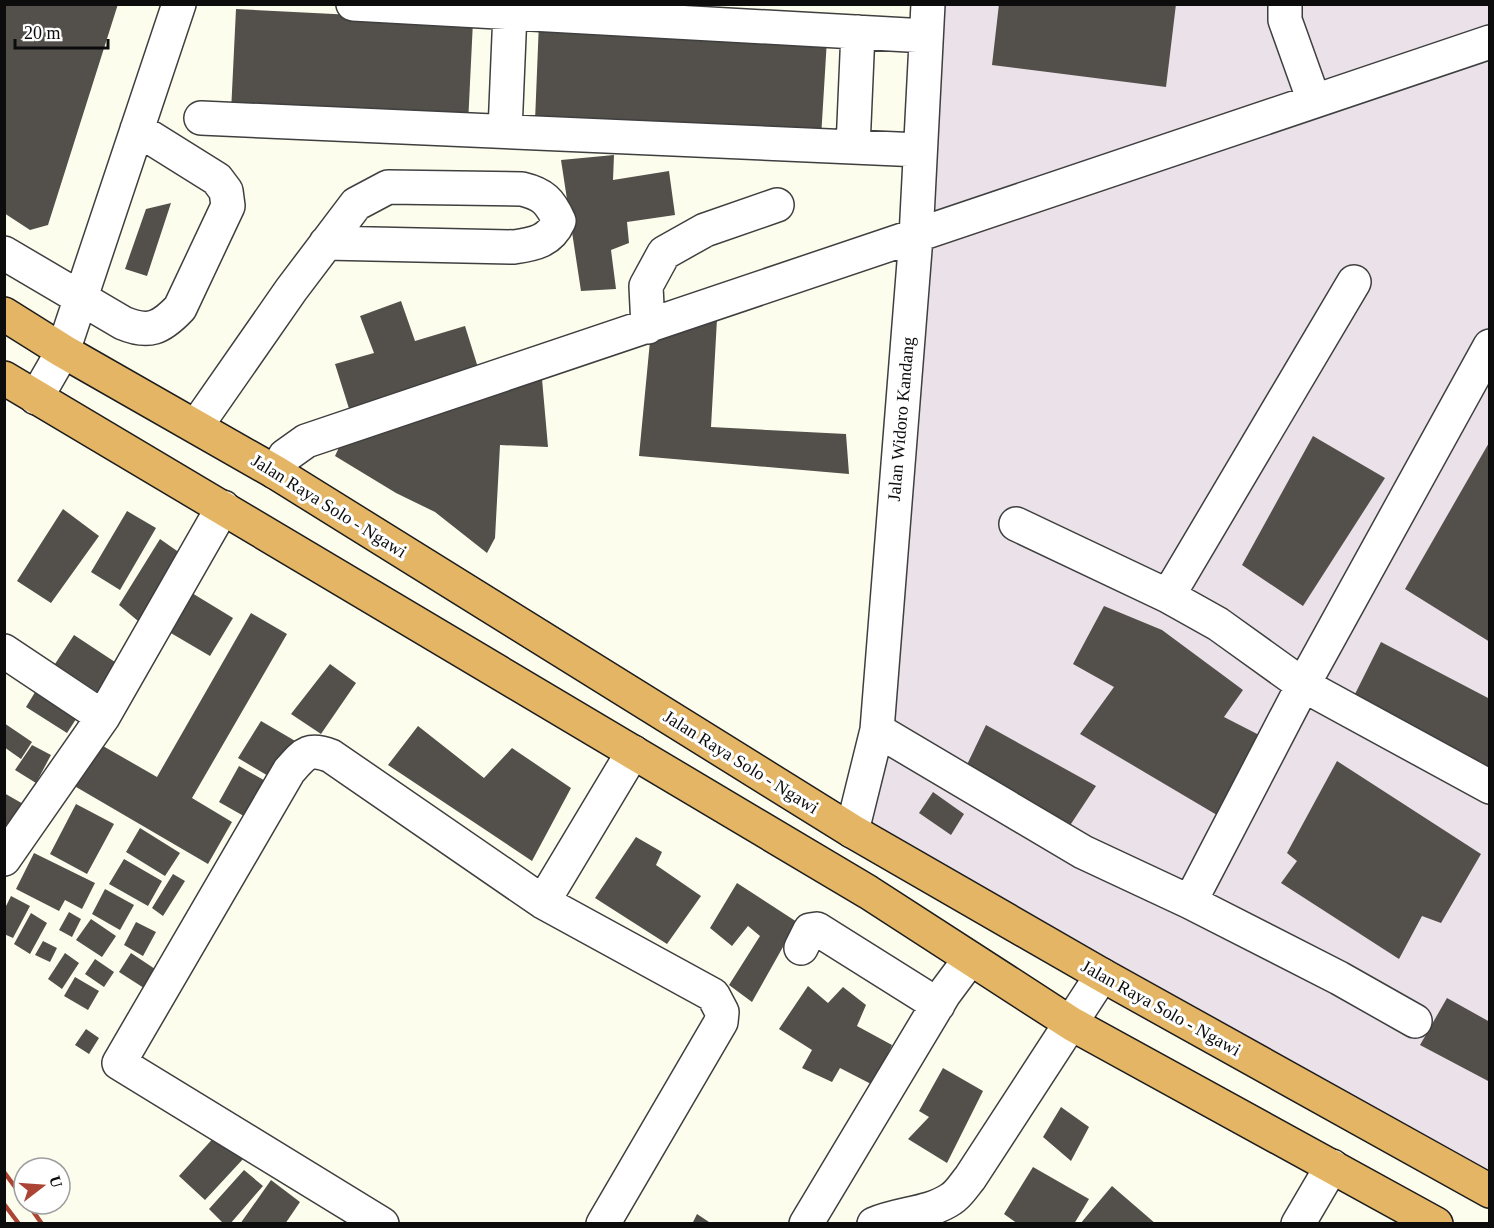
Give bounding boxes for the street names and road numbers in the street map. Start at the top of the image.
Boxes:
street label: Jalan Widoro Kandang [884,336,918,502]
street label: Jalan Raya Solo - Ngawi [248,450,410,562]
street label: Jalan Raya Solo - Ngawi [660,706,822,818]
street label: Jalan Raya Solo - Ngawi [1078,956,1244,1060]

